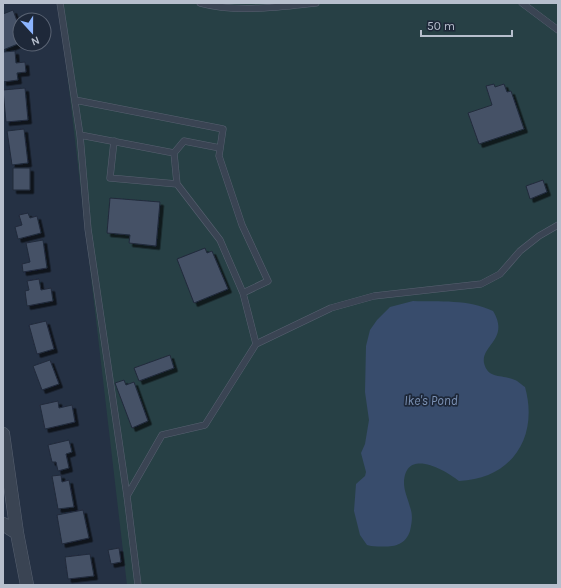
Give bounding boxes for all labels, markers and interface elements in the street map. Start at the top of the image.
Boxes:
north arrow [12,12,52,52]
scale bar [421,12,512,38]
text: 50 m [427,19,455,33]
text: N [29,33,41,48]
water label: Ike's Pond [404,393,458,408]

